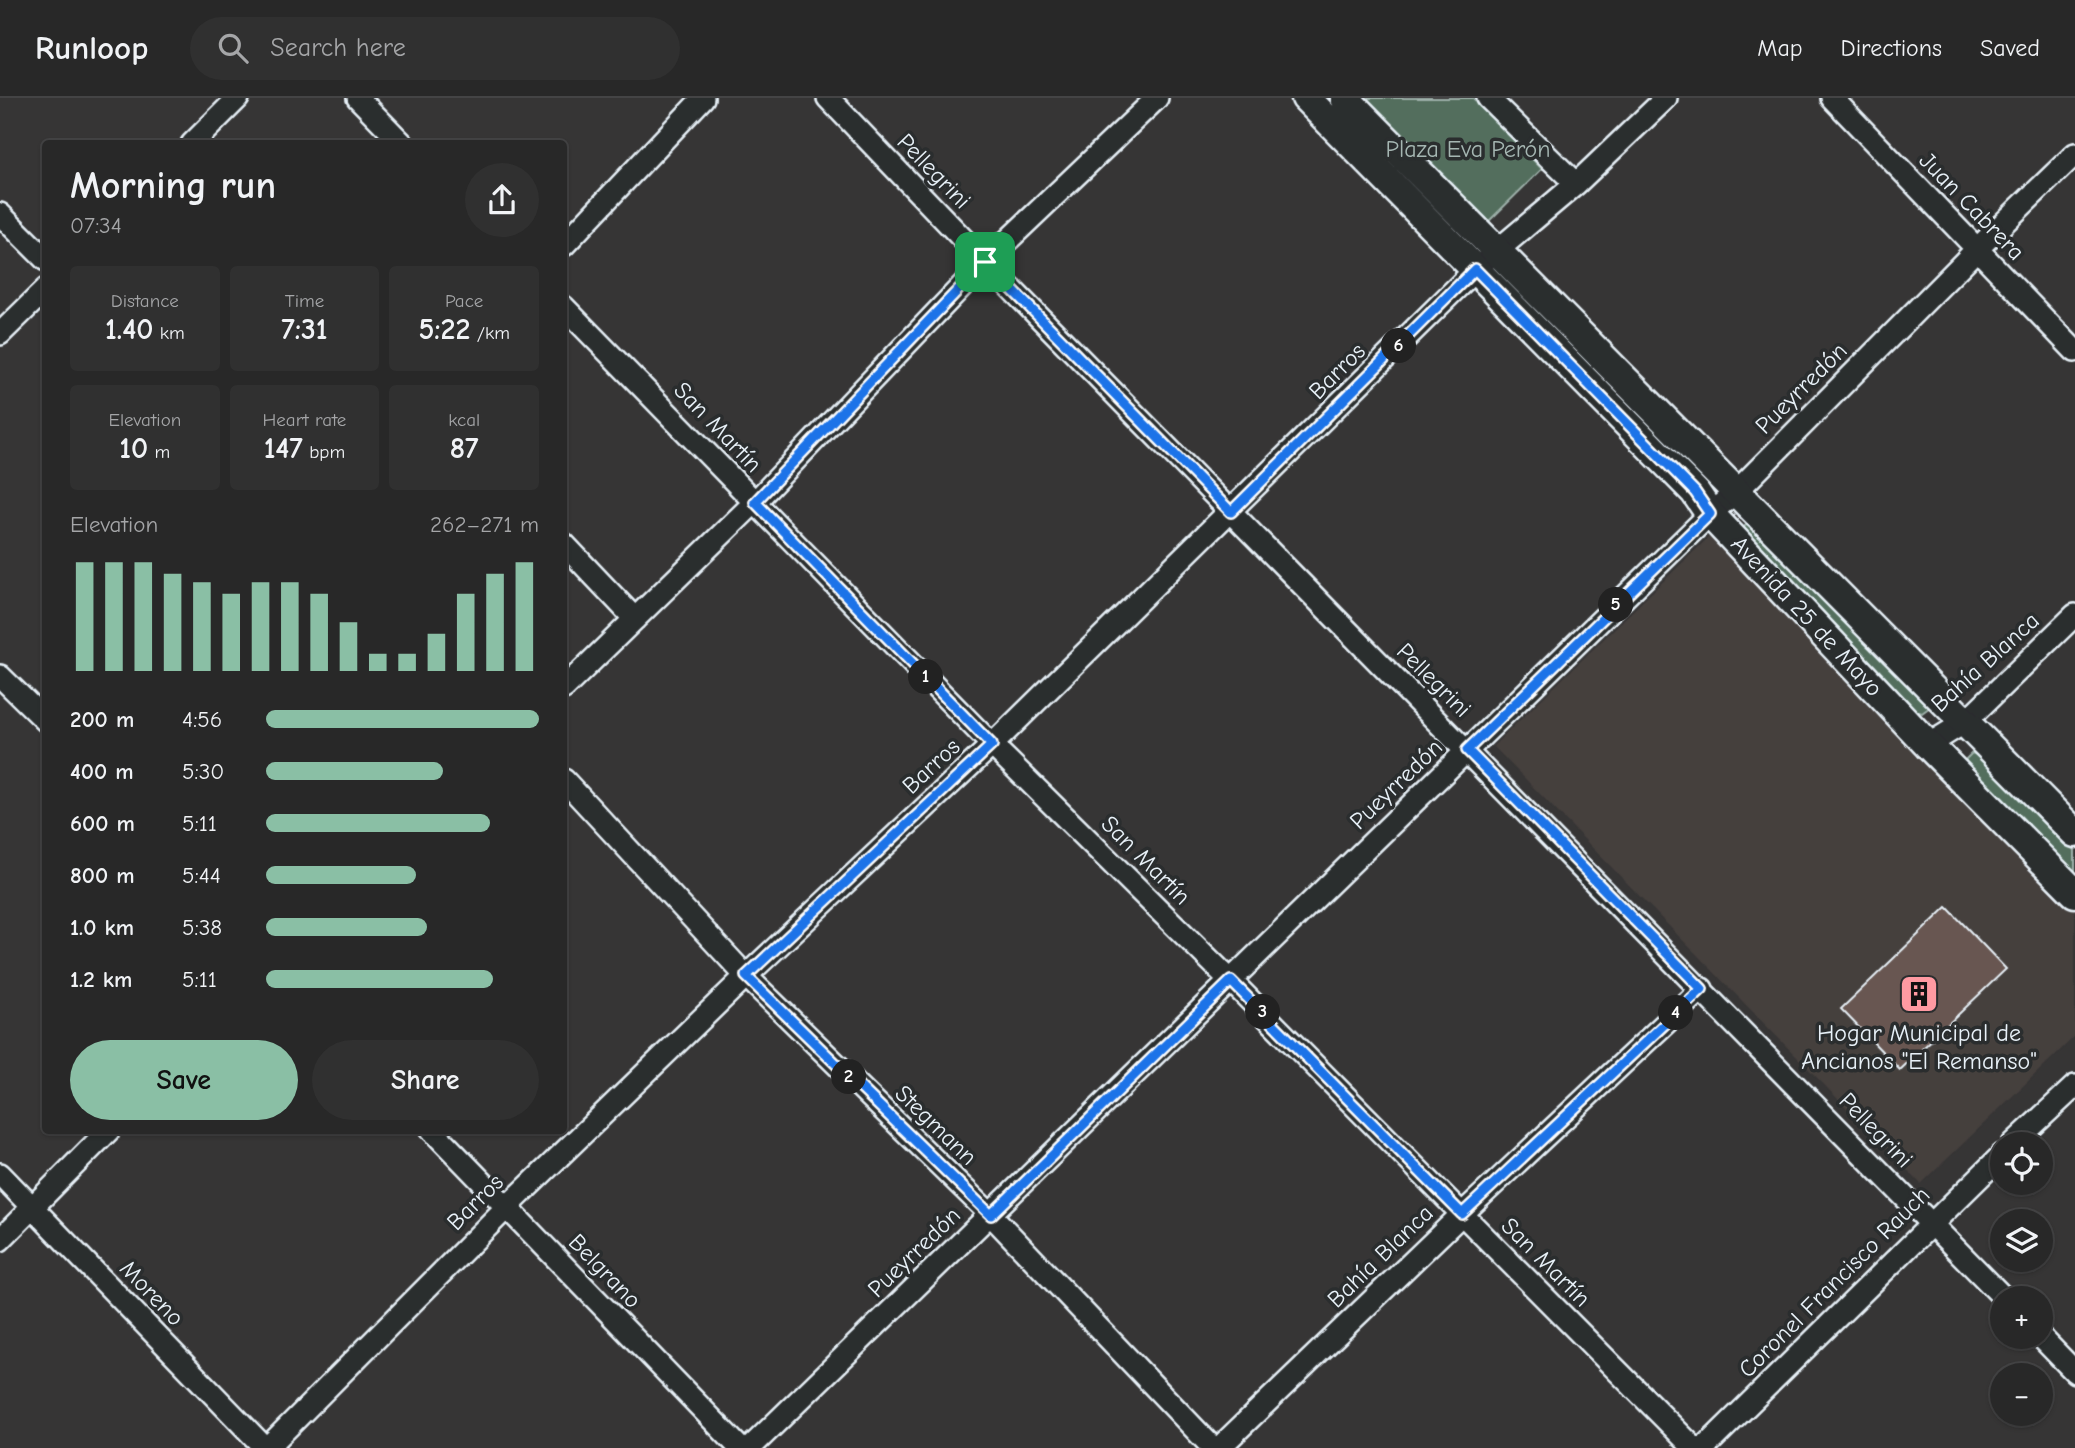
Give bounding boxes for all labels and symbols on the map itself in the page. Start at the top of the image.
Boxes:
street label: Pellegrini [891,128,977,214]
park label: Plaza Eva Perón [1386,135,1551,163]
street label: Juan Cabrera [1914,146,2030,266]
pin [955,232,1015,292]
pin: 6 [1382,328,1416,364]
street label: Pueyrredón [1749,336,1853,440]
street label: Barros [1303,337,1371,405]
street label: San Martín [668,376,768,478]
street label: Avenida 25 de Mayo [1725,530,1889,702]
pin: 5 [1598,588,1634,622]
street label: Bahía Blanca [1925,606,2045,718]
street label: Pellegrini [1391,637,1477,723]
pin: 1 [908,660,944,694]
street label: Barros [896,732,966,800]
street label: Pueyrredón [1344,733,1448,835]
street label: San Martín [1096,810,1196,910]
building icon: Hogar Municipal de Ancianos "El Remanso" [1898,973,1940,1015]
pin: 3 [1246,995,1280,1030]
pin: 4 [1658,996,1694,1030]
place label: Hogar Municipal de Ancianos "El Remanso" [1801,1019,2037,1075]
pin: 2 [832,1060,866,1094]
street label: Stegmann [889,1079,983,1171]
street label: Pellegrini [1833,1087,1919,1173]
street label: Barros [441,1168,509,1236]
street label: Coronel Francisco Rauch [1733,1181,1935,1383]
street label: Bahía Blanca [1321,1199,1439,1313]
street label: Pueyrredón [862,1201,966,1303]
street label: San Martín [1496,1212,1596,1312]
street label: Belgrano [563,1228,647,1314]
street label: Moreno [114,1255,190,1331]

